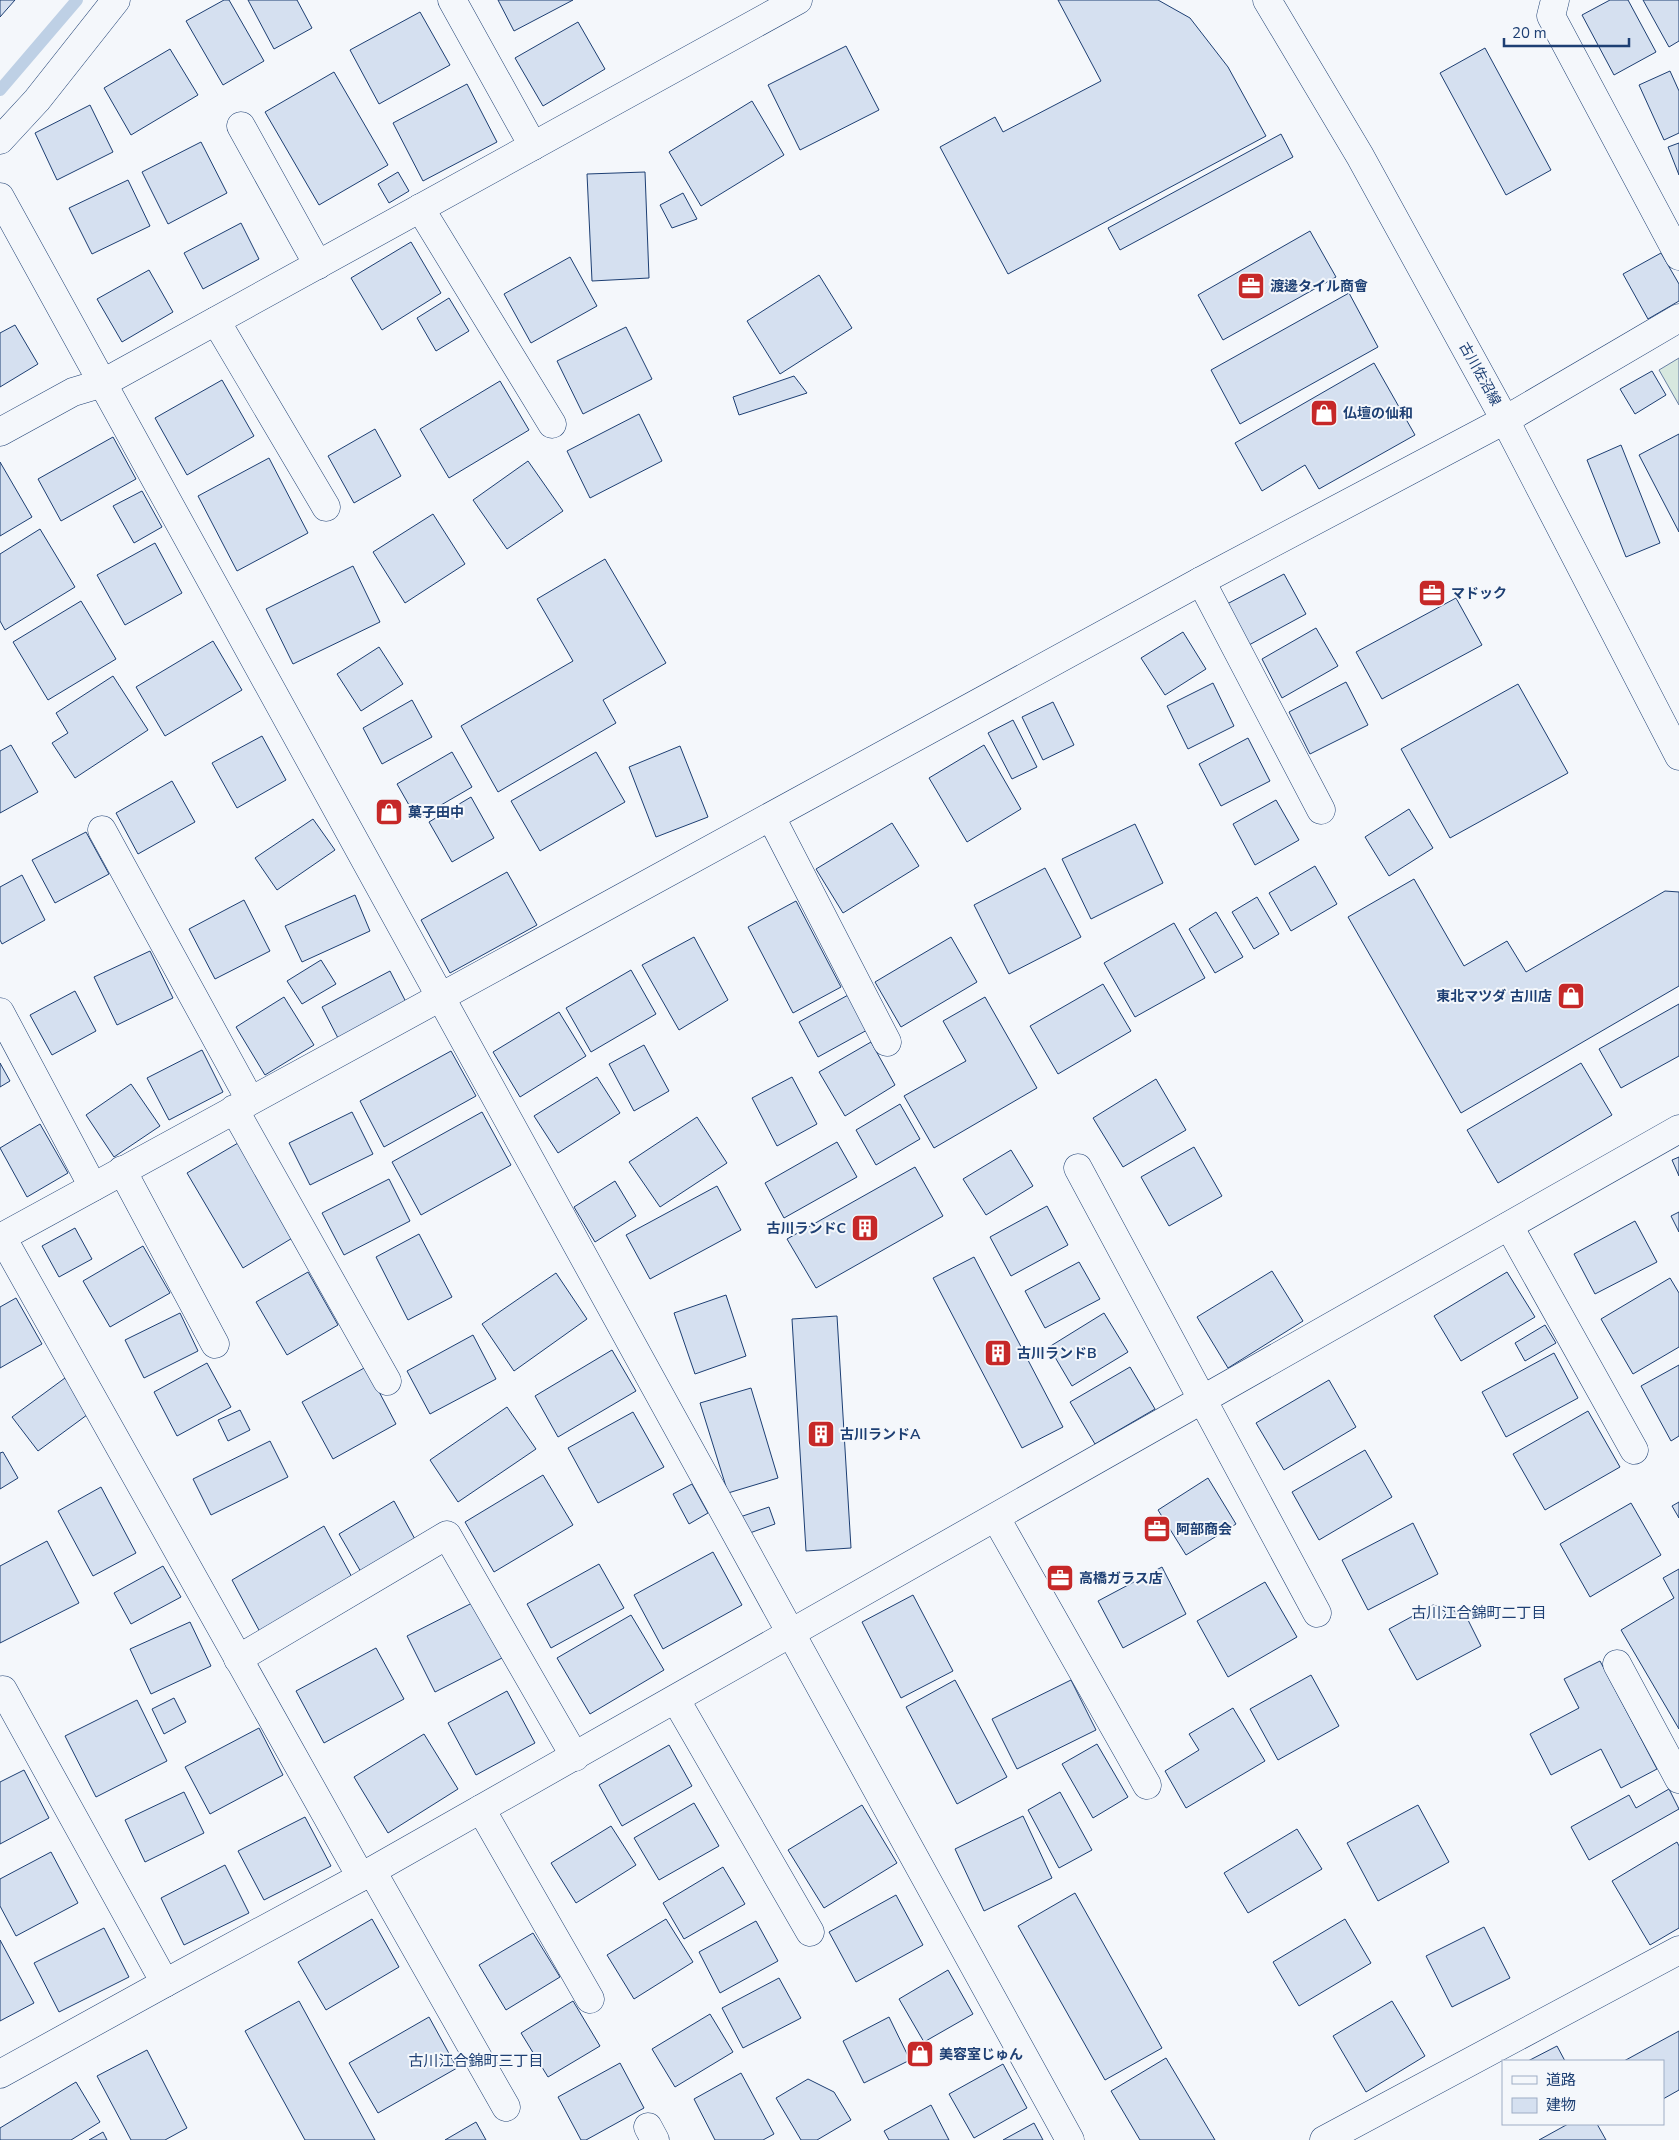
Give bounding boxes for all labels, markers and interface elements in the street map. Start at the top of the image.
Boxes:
scale bar [1504,15,1629,47]
text: 20 m [1512,23,1547,43]
office icon: 渡邊タイル商會 [1236,271,1266,301]
place label: 渡邊タイル商會 [1270,277,1368,296]
street label: 古川佐沼線 [1455,339,1505,409]
shop icon: 仏壇の仙和 [1309,398,1339,428]
place label: 仏壇の仙和 [1343,404,1413,423]
office icon: マドック [1417,578,1447,608]
place label: マドック [1451,584,1507,603]
shop icon: 菓子田中 [374,797,404,827]
place label: 菓子田中 [408,803,464,822]
shop icon: 東北マツダ 古川店 [1556,981,1586,1011]
place label: 東北マツダ 古川店 [1436,987,1552,1006]
building icon: 古川ランドC [850,1213,880,1243]
place label: 古川ランドC [766,1219,846,1238]
building icon: 古川ランドB [983,1338,1013,1368]
place label: 古川ランドB [1017,1344,1097,1363]
building icon: 古川ランドA [806,1419,836,1449]
place label: 古川ランドA [840,1425,921,1444]
office icon: 阿部商会 [1142,1514,1172,1544]
place label: 阿部商会 [1176,1520,1232,1539]
office icon: 高橋ガラス店 [1045,1563,1075,1593]
place label: 高橋ガラス店 [1079,1569,1163,1588]
district label: 古川江合錦町二丁目 [1411,1603,1547,1623]
shop icon: 美容室じゅん [905,2039,935,2069]
place label: 美容室じゅん [939,2045,1023,2064]
district label: 古川江合錦町三丁目 [408,2051,544,2071]
legend [1502,2060,1664,2125]
text: 道路 [1546,2070,1576,2090]
text: 建物 [1546,2095,1576,2115]

